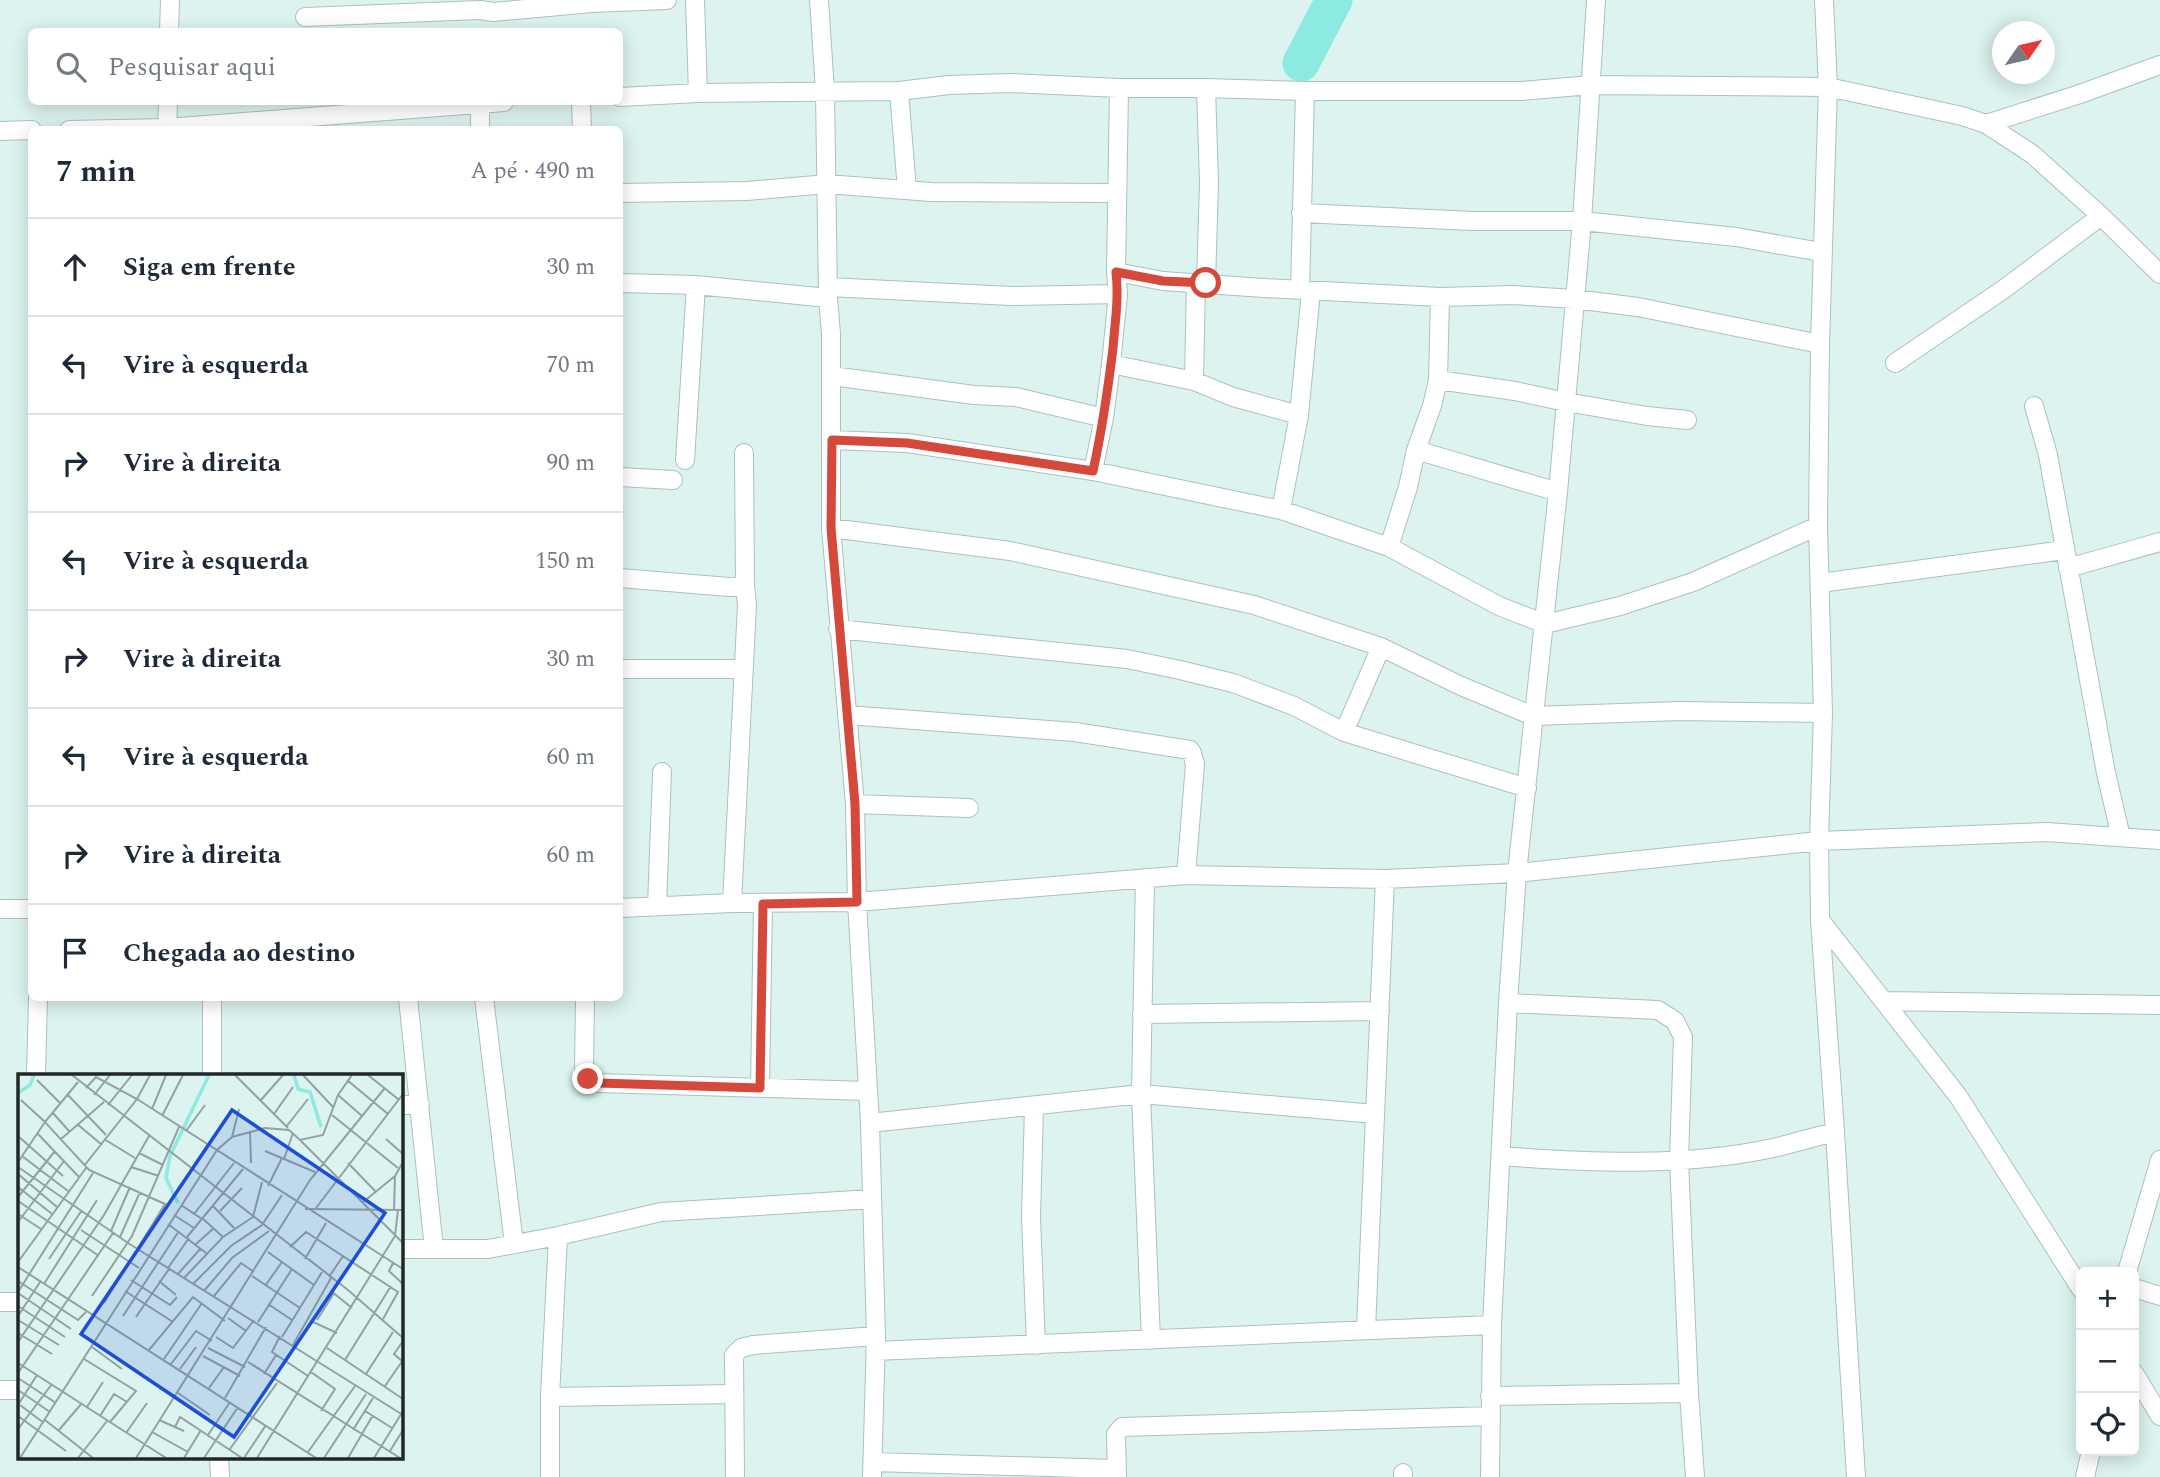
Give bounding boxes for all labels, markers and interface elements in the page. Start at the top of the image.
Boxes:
north arrow [1992,21,2055,84]
search box [28,28,623,105]
text: Pesquisar aqui [108,47,276,87]
icon: search [52,48,90,86]
text: 7 min [56,149,136,195]
text: A pé · 490 m [470,154,595,189]
text: Siga em frente [123,247,296,287]
icon: ahead [56,248,94,286]
text: 30 m [546,250,595,285]
route start [1190,267,1221,298]
text: Vire à esquerda [123,345,309,385]
icon: left [56,346,94,384]
text: 70 m [546,348,595,383]
text: Vire à direita [123,443,281,483]
icon: right [56,444,94,482]
text: 90 m [546,446,595,481]
text: Vire à esquerda [123,541,309,581]
icon: left [56,542,94,580]
text: 150 m [535,544,595,579]
text: Vire à direita [123,639,281,679]
icon: right [56,640,94,678]
text: 30 m [546,642,595,677]
text: Vire à esquerda [123,737,309,777]
icon: left [56,738,94,776]
text: 60 m [546,740,595,775]
text: Vire à direita [123,835,281,875]
icon: right [56,836,94,874]
text: 60 m [546,838,595,873]
text: Chegada ao destino [123,933,355,973]
icon: arrive [56,934,94,972]
route end [572,1063,603,1094]
inset map [18,1074,402,1460]
map controls [2076,1267,2139,1456]
button: + [2076,1267,2139,1330]
button: − [2076,1330,2139,1393]
button: locate [2076,1393,2139,1456]

